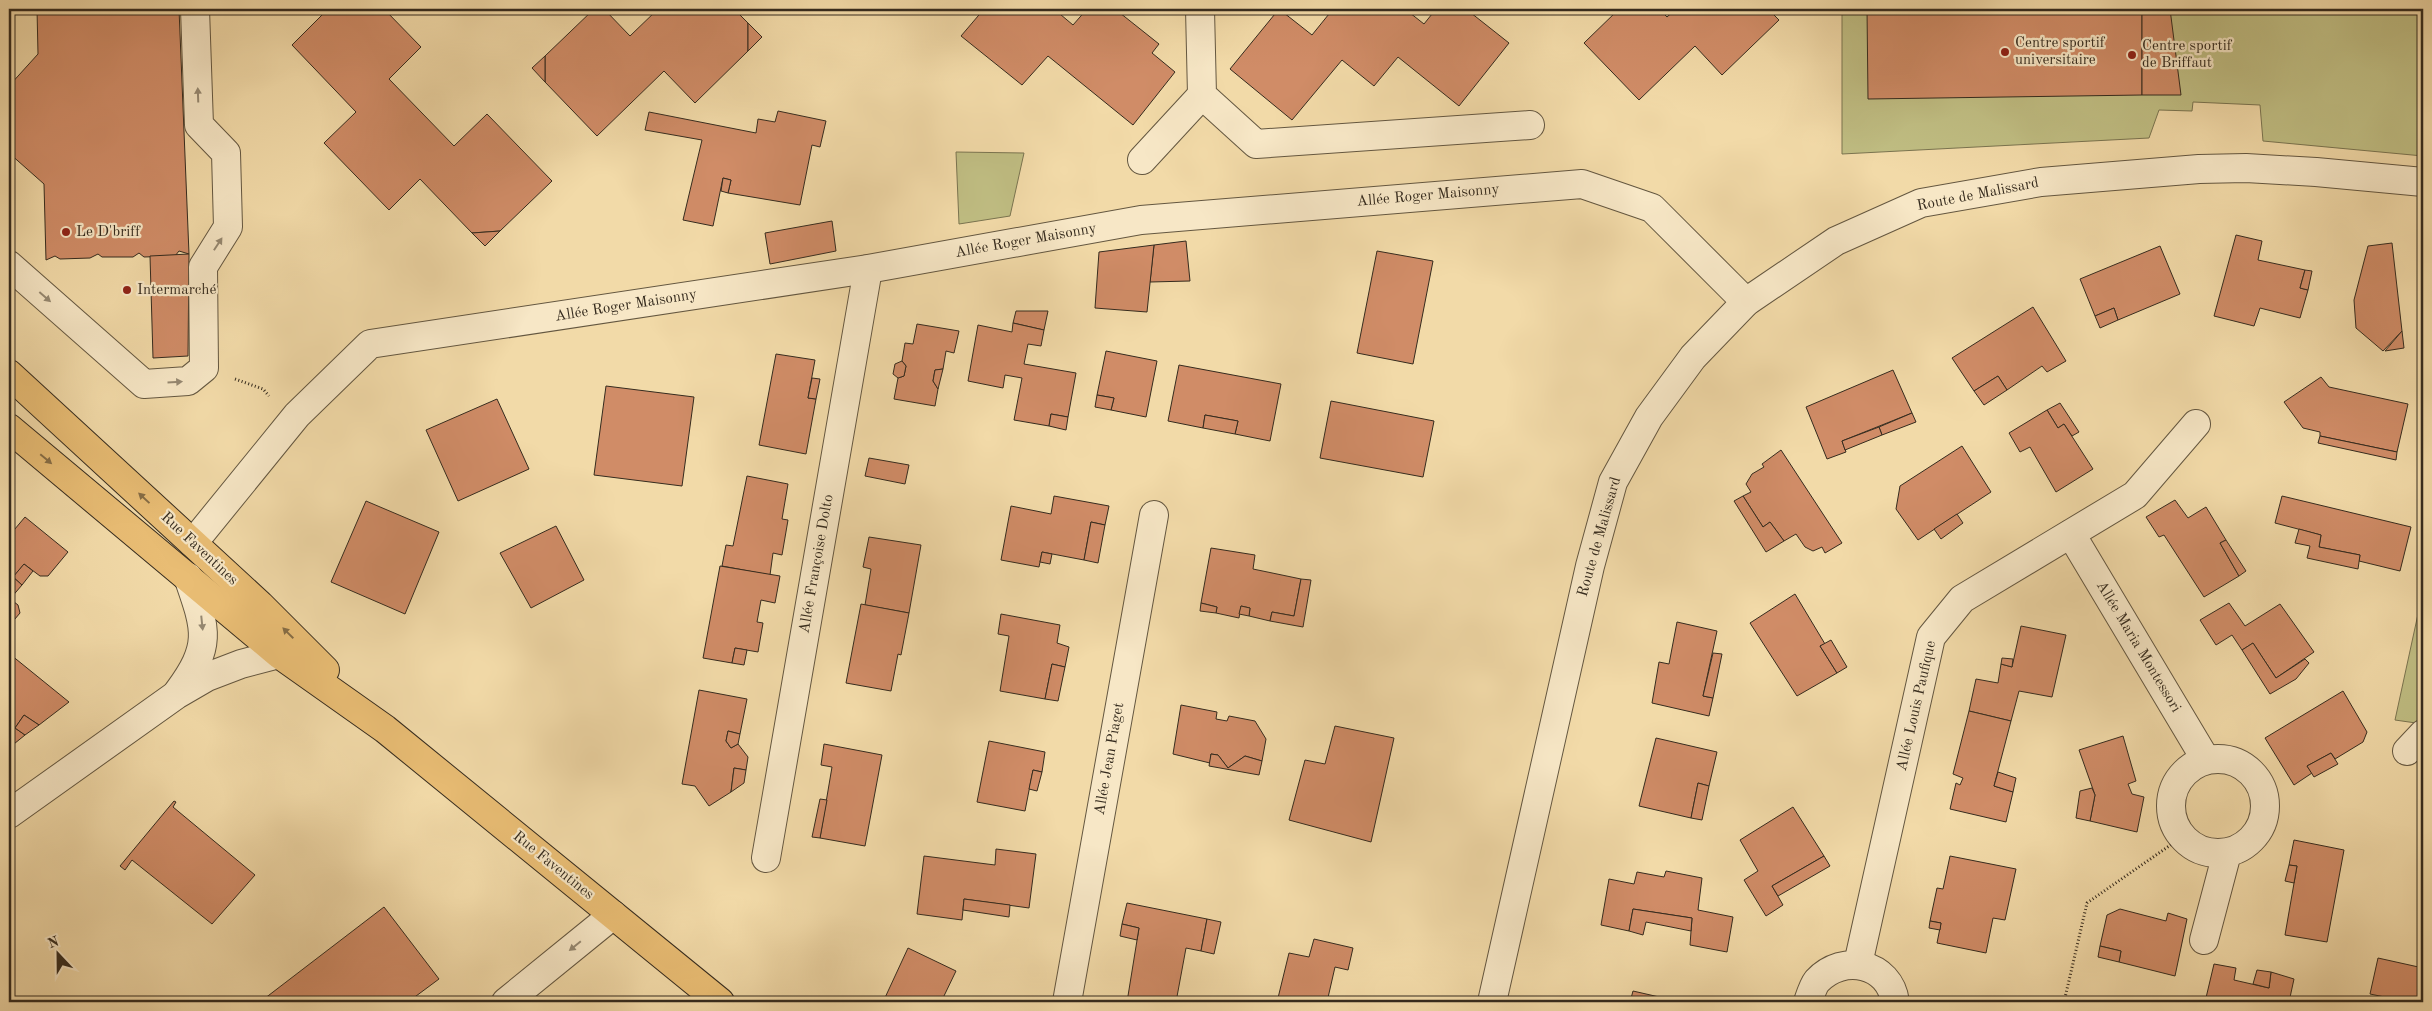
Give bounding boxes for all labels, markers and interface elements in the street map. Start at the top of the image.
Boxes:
place label: Centre sportif universitaire [2015,36,2106,68]
place label: Centre sportif de Briffaut [2142,39,2233,71]
marker: Centre sportif universitaire [1999,46,2011,58]
marker: Centre sportif de Briffaut [2126,49,2138,61]
one-way arrow [194,87,202,103]
street label: Route de Malissard [1916,176,2040,214]
street label: Allée Roger Maisonny [1356,182,1500,210]
street label: Allée Roger Maisonny [954,221,1098,261]
place label: Le D'briff [76,225,141,240]
marker: Le D'briff [60,226,72,238]
one-way arrow [213,237,223,250]
place label: Intermarché [137,283,216,298]
marker: Intermarché [121,284,133,296]
street label: Allée Roger Maisonny [554,287,698,325]
one-way arrow [39,291,51,303]
one-way arrow [167,378,183,386]
one-way arrow [40,454,53,465]
street label: Route de Malissard [1576,475,1624,599]
one-way arrow [138,492,150,504]
street label: Allée Françoise Dolto [797,493,837,635]
street label: Rue Faventines [158,510,240,588]
street label: Allée Maria Montessori [2093,579,2183,715]
one-way arrow [198,615,206,631]
one-way arrow [282,627,294,639]
street label: Allée Louis Paufique [1895,639,1939,773]
street label: Allée Jean Piaget [1093,701,1127,817]
street label: Rue Faventines [510,829,596,903]
north arrow [32,928,82,978]
text: N [46,934,61,951]
one-way arrow [569,940,582,951]

